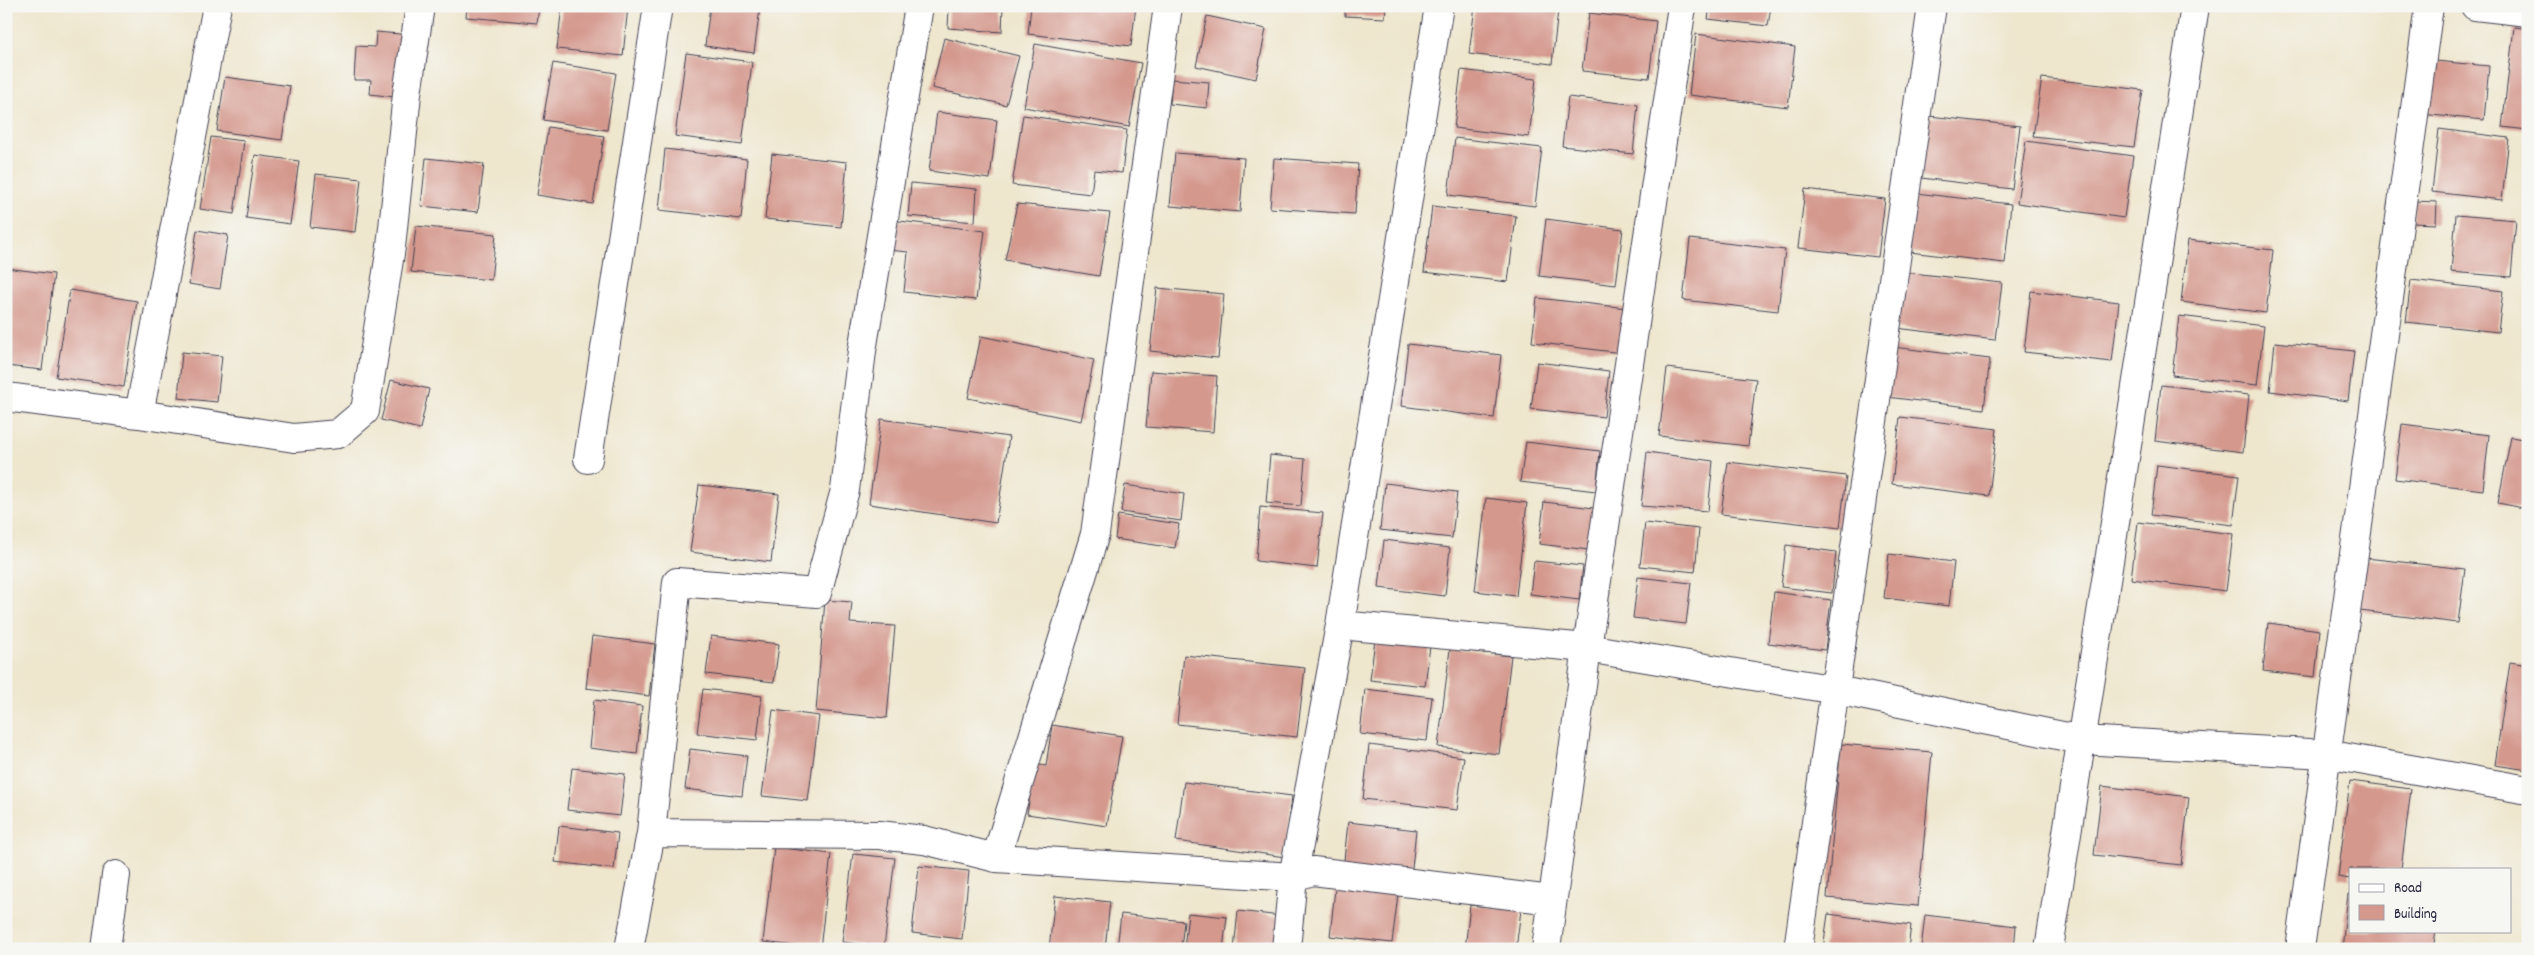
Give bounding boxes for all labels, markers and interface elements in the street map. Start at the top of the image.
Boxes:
legend [2349,868,2512,932]
text: Road [2394,878,2422,900]
text: Building [2394,904,2437,926]

